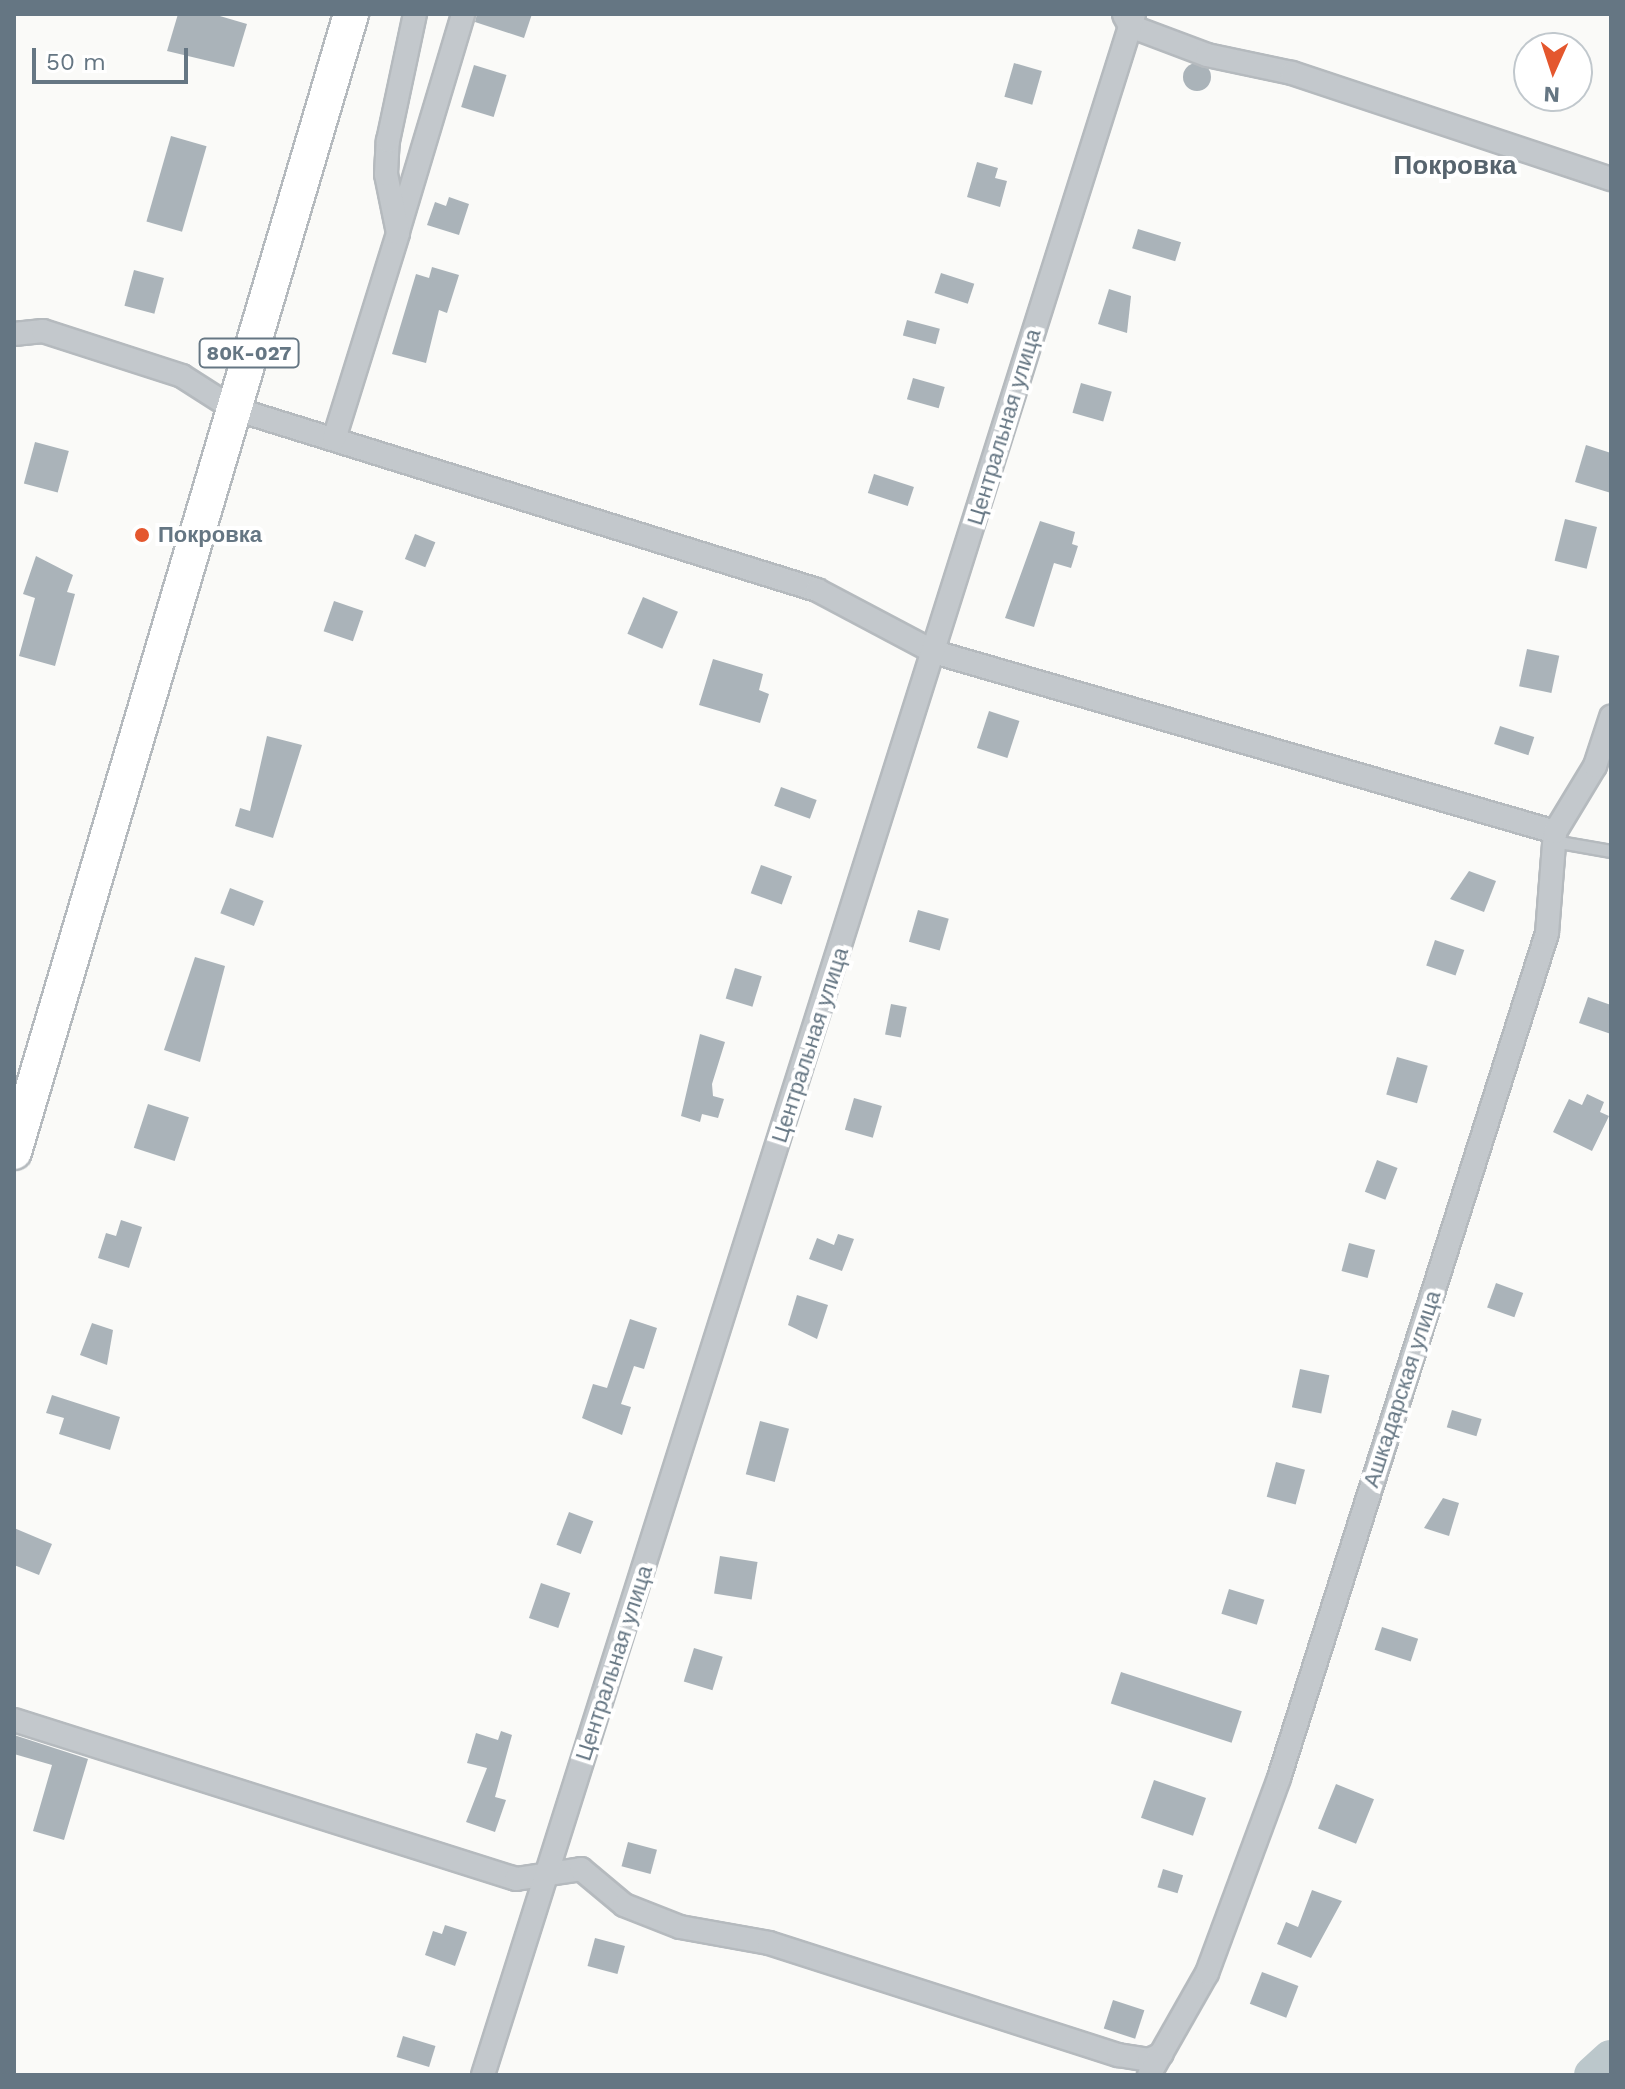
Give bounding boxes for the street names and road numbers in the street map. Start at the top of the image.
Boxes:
street label: Центральная улица [962,326,1046,528]
road number: 80К-027 [197,337,301,369]
street label: Центральная улица [766,944,854,1146]
street label: Ашкадарская улица [1358,1287,1446,1491]
street label: Центральная улица [570,1562,658,1764]

